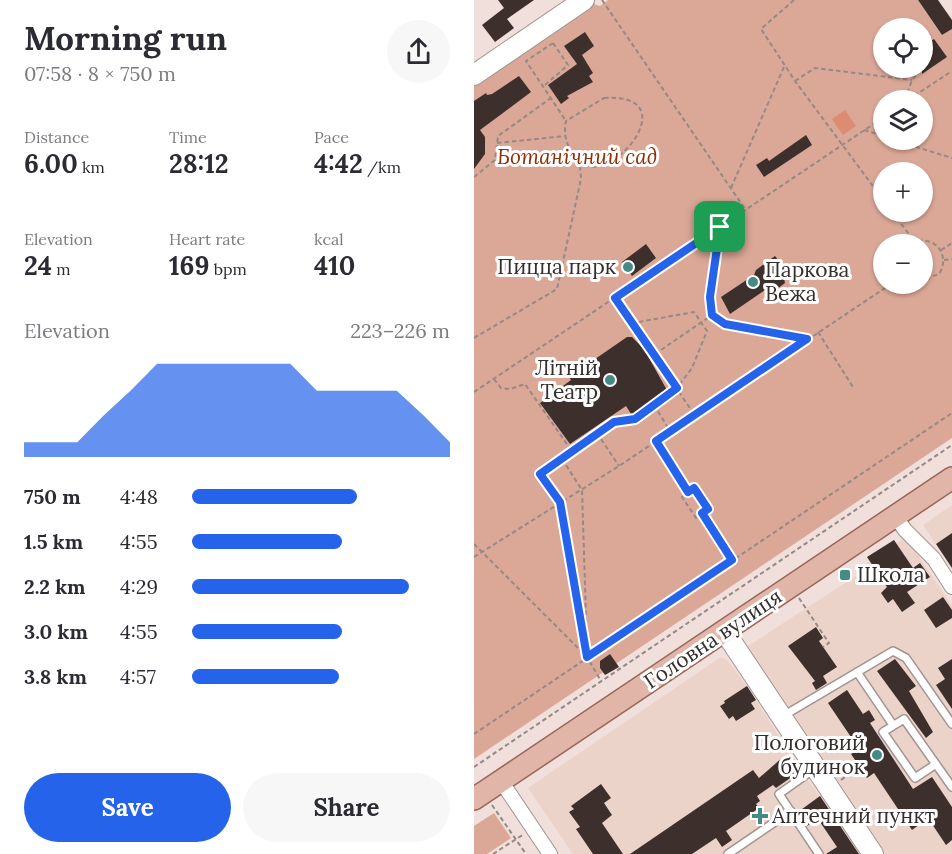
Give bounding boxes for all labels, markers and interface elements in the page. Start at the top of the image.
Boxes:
text: Morning run [24,17,227,59]
map controls [873,18,933,294]
button: locate [873,18,933,78]
button: share [387,20,450,83]
text: 07:58 · 8 × 750 m [24,61,176,86]
button: layers [873,90,933,150]
text: Distance [24,127,89,147]
text: Time [169,127,207,147]
text: Pace [314,127,349,147]
park label: Ботанічний сад [497,143,657,170]
text: 6.00 [24,147,78,180]
text: 28:12 [169,147,229,180]
text: 4:42 [314,147,363,180]
text: km [78,157,105,177]
text: /km [363,157,401,177]
button: + [873,162,933,222]
pin [694,201,745,252]
icon: arrive [703,210,736,243]
text: Elevation [24,229,93,249]
text: Heart rate [169,229,245,249]
text: kcal [314,229,344,249]
button: − [873,234,933,294]
text: 24 [24,249,52,282]
text: 169 [169,249,209,282]
text: 410 [314,249,355,282]
place label: Пицца парк [497,253,617,280]
place label: Паркова Вежа [765,256,850,307]
text: m [52,259,71,279]
text: bpm [209,259,247,279]
marker: Пицца парк [621,260,635,274]
marker: Паркова Вежа [746,275,760,289]
text: Elevation [24,318,110,343]
text: 223–226 m [350,318,450,343]
place label: Літній Театр [535,354,598,405]
marker: Літній Театр [603,373,617,387]
text: 750 m [24,484,81,509]
text: 4:48 [120,484,158,509]
text: 1.5 km [24,529,83,554]
text: 4:55 [120,529,158,554]
place label: Школа [857,561,925,588]
marker: Школа [838,568,852,582]
text: 2.2 km [24,574,86,599]
text: 4:29 [120,574,158,599]
street label: Головна вулиця [639,582,787,695]
text: 3.0 km [24,619,88,644]
text: 4:55 [120,619,158,644]
text: 3.8 km [24,664,87,689]
text: 4:57 [120,664,156,689]
place label: Пологовий будинок [754,729,866,780]
marker: Пологовий будинок [870,748,884,762]
button: Save [24,773,231,842]
button: Share [243,773,450,842]
place label: Аптечний пункт [771,802,935,829]
marker: Аптечний пункт [753,809,767,823]

